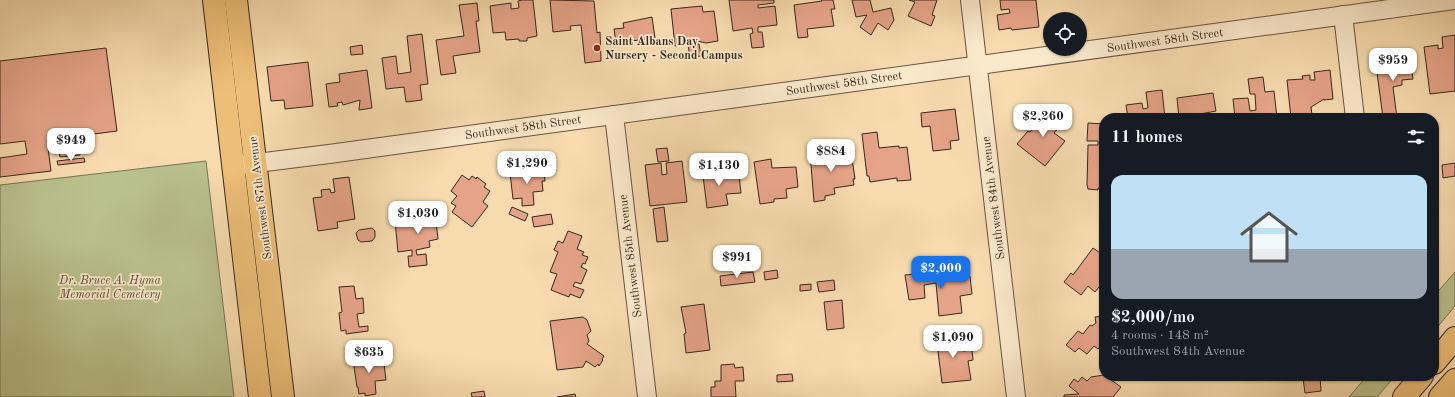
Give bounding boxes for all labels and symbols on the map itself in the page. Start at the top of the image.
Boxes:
street label: Southwest 58th Street [1106,26,1224,55]
place label: Saint Albans Day Nursery - Second Campus [605,36,743,62]
marker: Saint Albans Day Nursery - Second Campus [592,43,602,53]
pin: $959 [1369,48,1417,82]
street label: Southwest 58th Street [785,69,903,98]
pin: $2,260 [1010,104,1076,138]
street label: Southwest 58th Street [464,113,582,142]
pin: $949 [47,128,95,162]
street label: Southwest 87th Avenue [247,135,274,260]
street label: Southwest 84th Avenue [980,135,1007,260]
pin: $884 [807,139,855,173]
pin: $1,290 [494,151,560,185]
pin: $1,130 [686,153,752,187]
street label: Southwest 85th Avenue [616,193,644,318]
pin: $1,030 [385,201,451,235]
pin: $991 [713,245,761,279]
pin: $2,000 [908,256,974,290]
park label: Dr. Bruce A. Hyma Memorial Cemetery [58,275,161,301]
pin: $1,090 [920,325,986,359]
pin: $635 [345,340,393,374]

